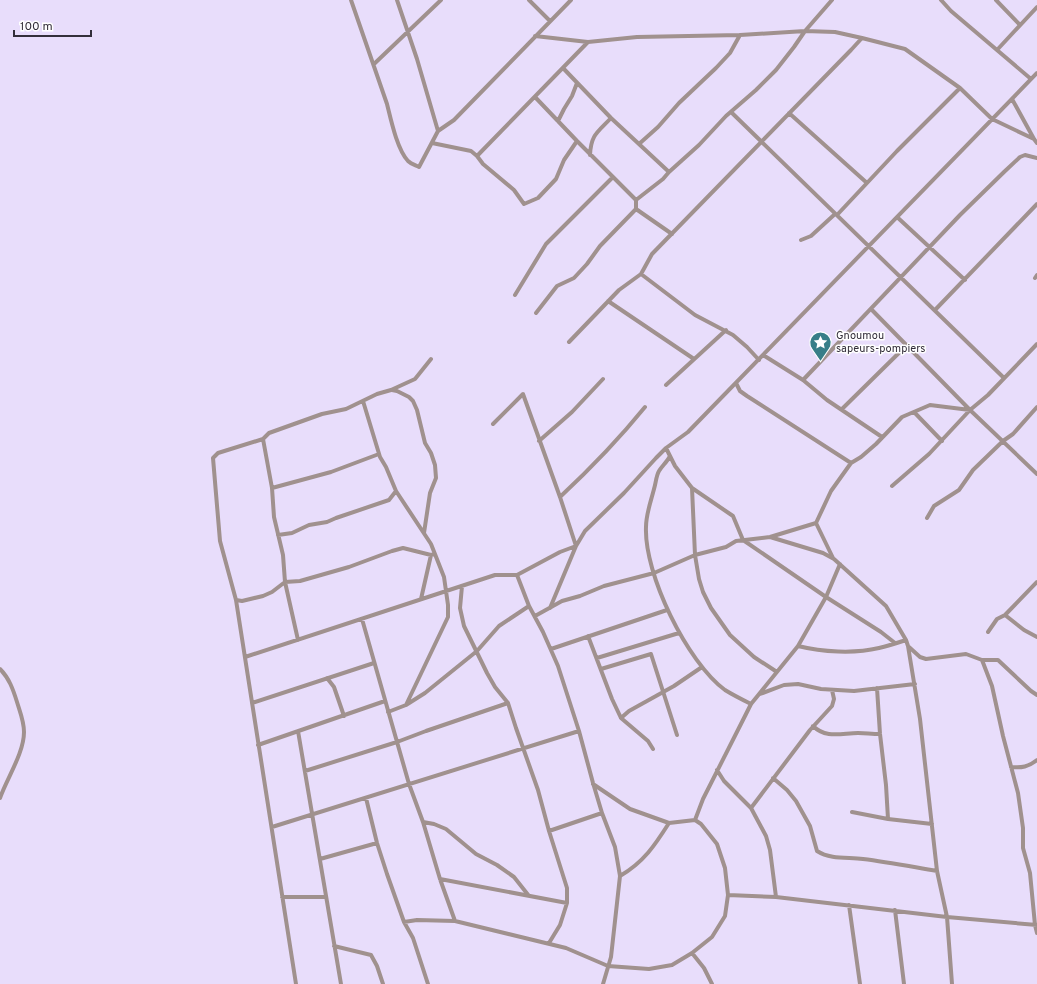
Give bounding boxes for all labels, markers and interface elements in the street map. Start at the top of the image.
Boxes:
scale bar [14,12,91,38]
text: 100 m [20,19,53,35]
place icon: Gnoumou sapeurs-pompiers [808,329,834,362]
place label: Gnoumou sapeurs-pompiers [836,329,926,356]

